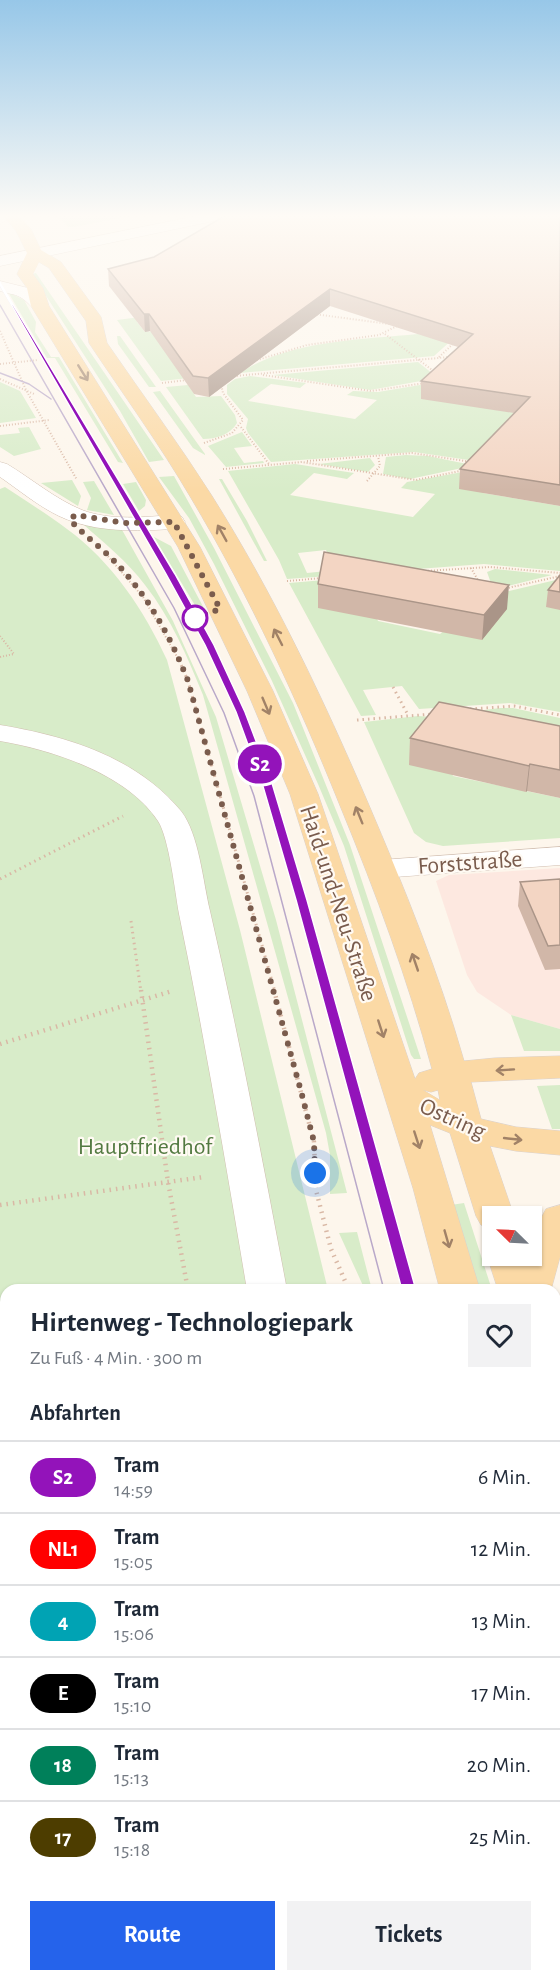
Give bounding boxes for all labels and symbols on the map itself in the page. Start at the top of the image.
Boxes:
one-way arrow [77,364,89,381]
one-way arrow [216,525,228,542]
unlabelled marker [182,605,208,631]
one-way arrow [272,629,284,647]
one-way arrow [261,696,272,715]
line badge: S2 [233,744,287,783]
street label: Haid-und-Neu-Straße [295,802,381,1004]
one-way arrow [353,806,364,824]
street label: Forststraße [417,847,523,879]
one-way arrow [409,954,420,972]
one-way arrow [376,1019,387,1038]
one-way arrow [496,1064,516,1075]
street label: Ostring [416,1094,489,1144]
one-way arrow [412,1130,423,1149]
one-way arrow [502,1134,522,1145]
park label: Hauptfriedhof [78,1135,214,1159]
your location [300,1158,330,1188]
north arrow [482,1206,542,1266]
one-way arrow [442,1229,453,1248]

